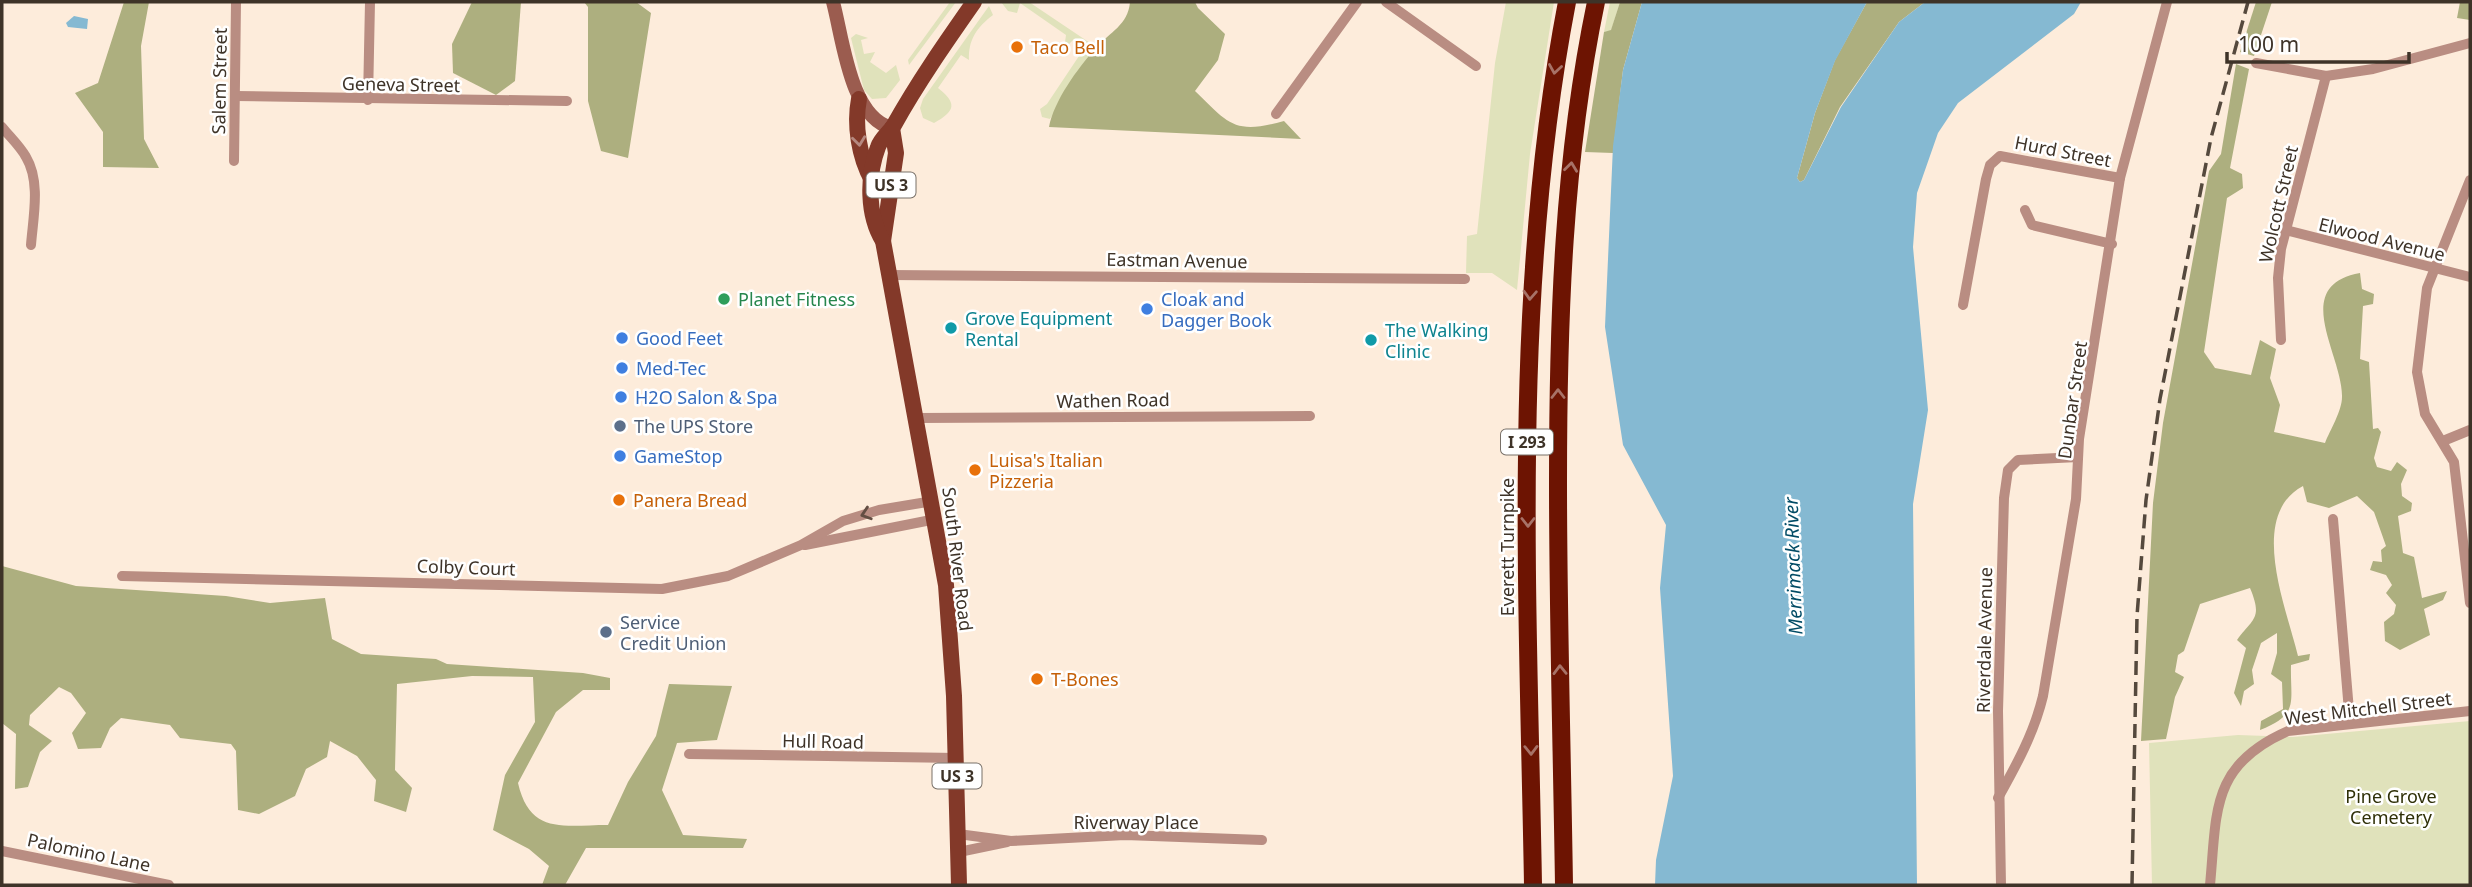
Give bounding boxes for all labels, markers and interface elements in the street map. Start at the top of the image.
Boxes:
scale bar [2227,21,2409,65]
street label: Salem Street [206,27,232,134]
text: 100 m [2238,30,2299,58]
place label: Taco Bell [1031,35,1105,59]
marker: Taco Bell [1009,39,1025,55]
one-way arrow [1548,63,1563,75]
street label: Geneva Street [342,71,461,97]
street label: Hurd Street [2013,130,2114,172]
one-way arrow [852,135,867,147]
street label: Wolcott Street [2253,143,2303,265]
one-way arrow [1564,161,1579,172]
road number: US 3 [866,172,916,197]
street label: Elwood Avenue [2316,212,2448,266]
street label: Eastman Avenue [1106,247,1248,273]
place label: Planet Fitness [738,287,855,311]
place label: Cloak and Dagger Book [1161,287,1272,332]
one-way arrow [1523,290,1538,301]
marker: Planet Fitness [716,291,732,307]
marker: Cloak and Dagger Book [1139,301,1155,317]
place label: Grove Equipment Rental [965,306,1113,351]
place label: The Walking Clinic [1385,318,1489,363]
marker: Grove Equipment Rental [943,320,959,336]
place label: Good Feet [636,326,723,350]
marker: Good Feet [614,330,630,346]
marker: The Walking Clinic [1363,332,1379,348]
street label: Dunbar Street [2052,339,2092,461]
place label: Med-Tec [636,356,707,380]
marker: Med-Tec [614,360,630,376]
place label: H2O Salon & Spa [635,385,778,409]
street label: Wathen Road [1056,387,1170,413]
one-way arrow [1550,388,1566,398]
marker: H2O Salon & Spa [613,389,629,405]
place label: The UPS Store [634,414,753,438]
marker: The UPS Store [612,418,628,434]
road number: I 293 [1501,430,1553,454]
place label: GameStop [634,444,723,468]
marker: GameStop [612,448,628,464]
place label: Luisa's Italian Pizzeria [989,448,1103,493]
marker: Luisa's Italian Pizzeria [967,462,983,478]
street label: Everett Turnpike [1495,478,1519,616]
street label: South River Road [937,486,979,632]
place label: Panera Bread [633,488,747,512]
marker: Panera Bread [611,492,627,508]
water label: Merrimack River [1778,495,1808,635]
one-way arrow [860,506,872,521]
one-way arrow [1520,518,1536,528]
street label: Colby Court [416,553,516,581]
street label: Riverdale Avenue [1971,567,1997,713]
place label: Service Credit Union [620,610,726,655]
marker: Service Credit Union [598,624,614,640]
one-way arrow [1552,664,1568,675]
place label: T-Bones [1051,667,1119,691]
marker: T-Bones [1029,671,1045,687]
street label: West Mitchell Street [2283,686,2453,730]
street label: Hull Road [782,728,864,754]
one-way arrow [1523,745,1538,756]
road number: US 3 [932,764,982,789]
park label: Pine Grove Cemetery [2345,784,2437,829]
street label: Riverway Place [1073,810,1199,834]
street label: Palomino Lane [25,827,153,877]

